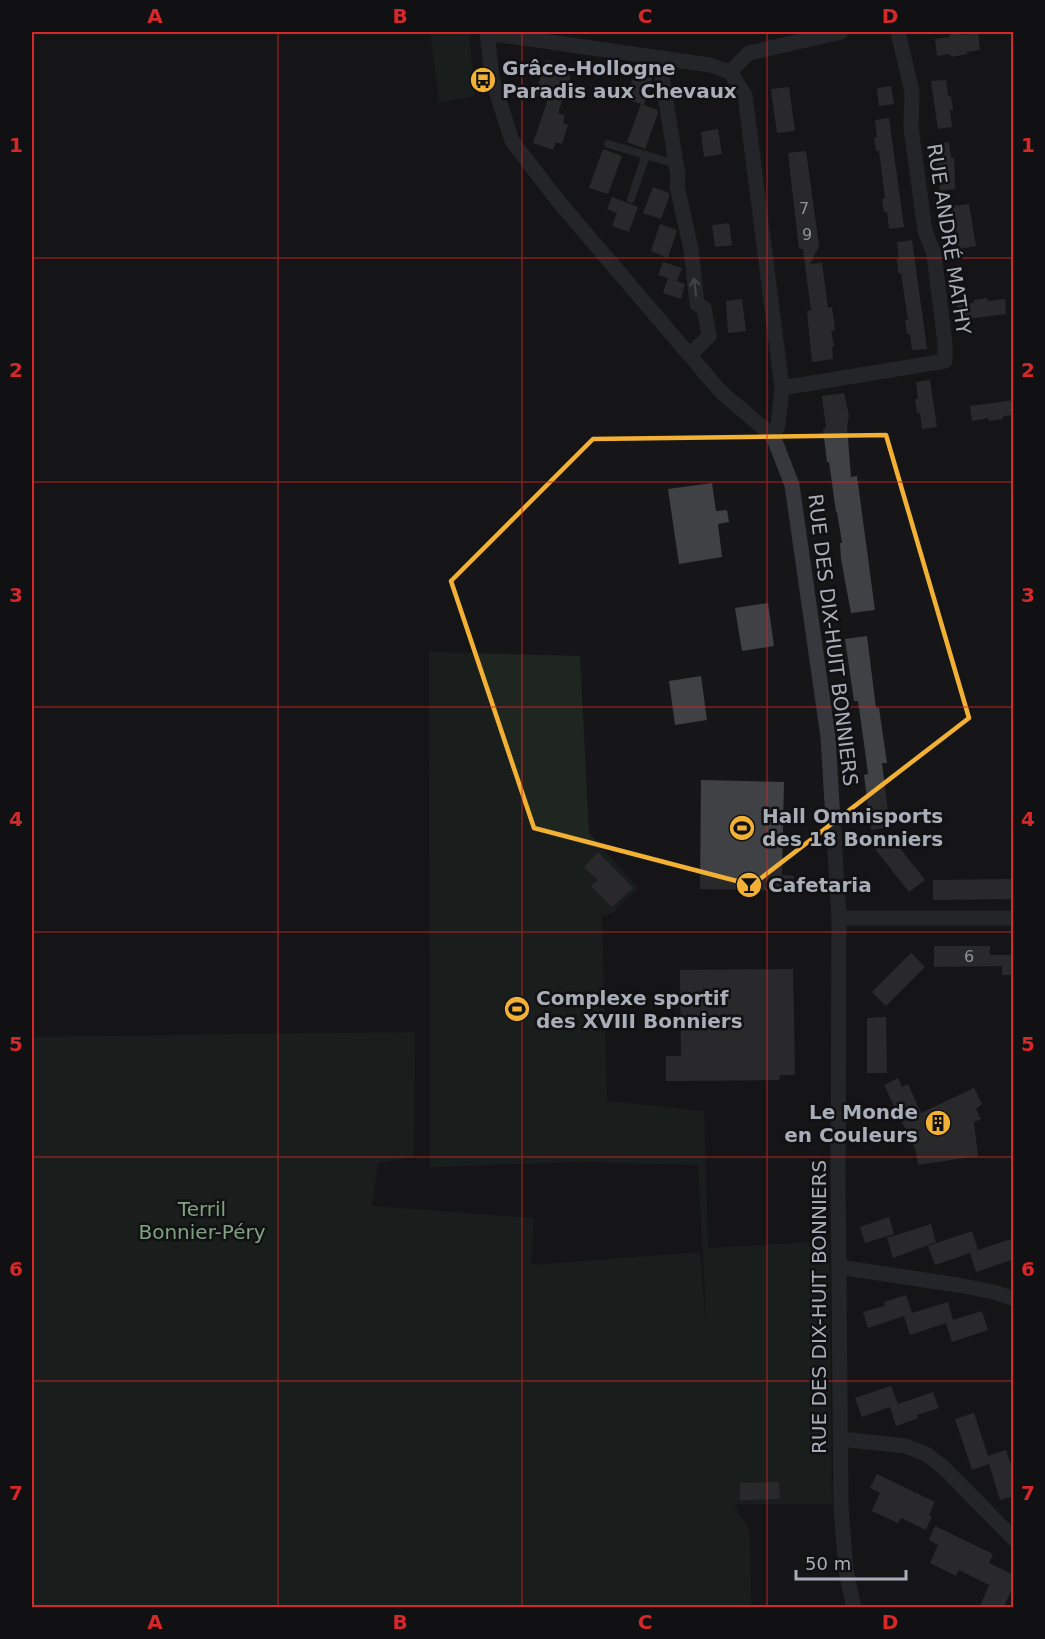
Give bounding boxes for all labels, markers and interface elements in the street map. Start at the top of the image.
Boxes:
text: A [147,4,163,28]
text: B [392,4,408,28]
text: C [638,4,652,28]
text: D [882,4,898,28]
place label: Grâce-Hollogne Paradis aux Chevaux [502,56,737,103]
bus stop icon: Grâce-Hollogne Paradis aux Chevaux [468,65,498,95]
text: 1 [9,133,23,157]
text: 1 [1021,133,1035,157]
street label: RUE ANDRÉ MATHY [922,142,976,337]
house number: 7 [799,199,809,218]
house number: 9 [802,225,812,244]
one-way arrow [690,277,701,297]
text: 2 [9,358,23,382]
text: 2 [1021,358,1035,382]
street label: RUE DES DIX-HUIT BONNIERS [803,493,863,787]
text: 3 [9,583,23,607]
text: 3 [1021,583,1035,607]
place label: Hall Omnisports des 18 Bonniers [762,804,943,851]
text: 4 [9,807,23,831]
text: 4 [1021,807,1035,831]
sports icon: Hall Omnisports des 18 Bonniers [727,813,757,843]
bar icon: Cafetaria [734,870,764,900]
place label: Cafetaria [768,873,872,897]
house number: 6 [964,947,974,966]
place label: Complexe sportif des XVIII Bonniers [536,986,743,1033]
sports icon: Complexe sportif des XVIII Bonniers [502,994,532,1024]
text: 5 [9,1032,23,1056]
text: 5 [1021,1032,1035,1056]
place label: Le Monde en Couleurs [784,1100,918,1147]
building icon: Le Monde en Couleurs [923,1108,953,1138]
street label: RUE DES DIX-HUIT BONNIERS [807,1160,831,1454]
park label: Terril Bonnier-Péry [138,1197,266,1244]
text: 6 [9,1257,23,1281]
text: 6 [1021,1257,1035,1281]
text: 7 [9,1481,23,1505]
text: 7 [1021,1481,1035,1505]
scale bar [796,1543,906,1581]
text: 50 m [805,1553,851,1574]
text: A [147,1610,163,1634]
text: B [392,1610,408,1634]
text: C [638,1610,652,1634]
text: D [882,1610,898,1634]

